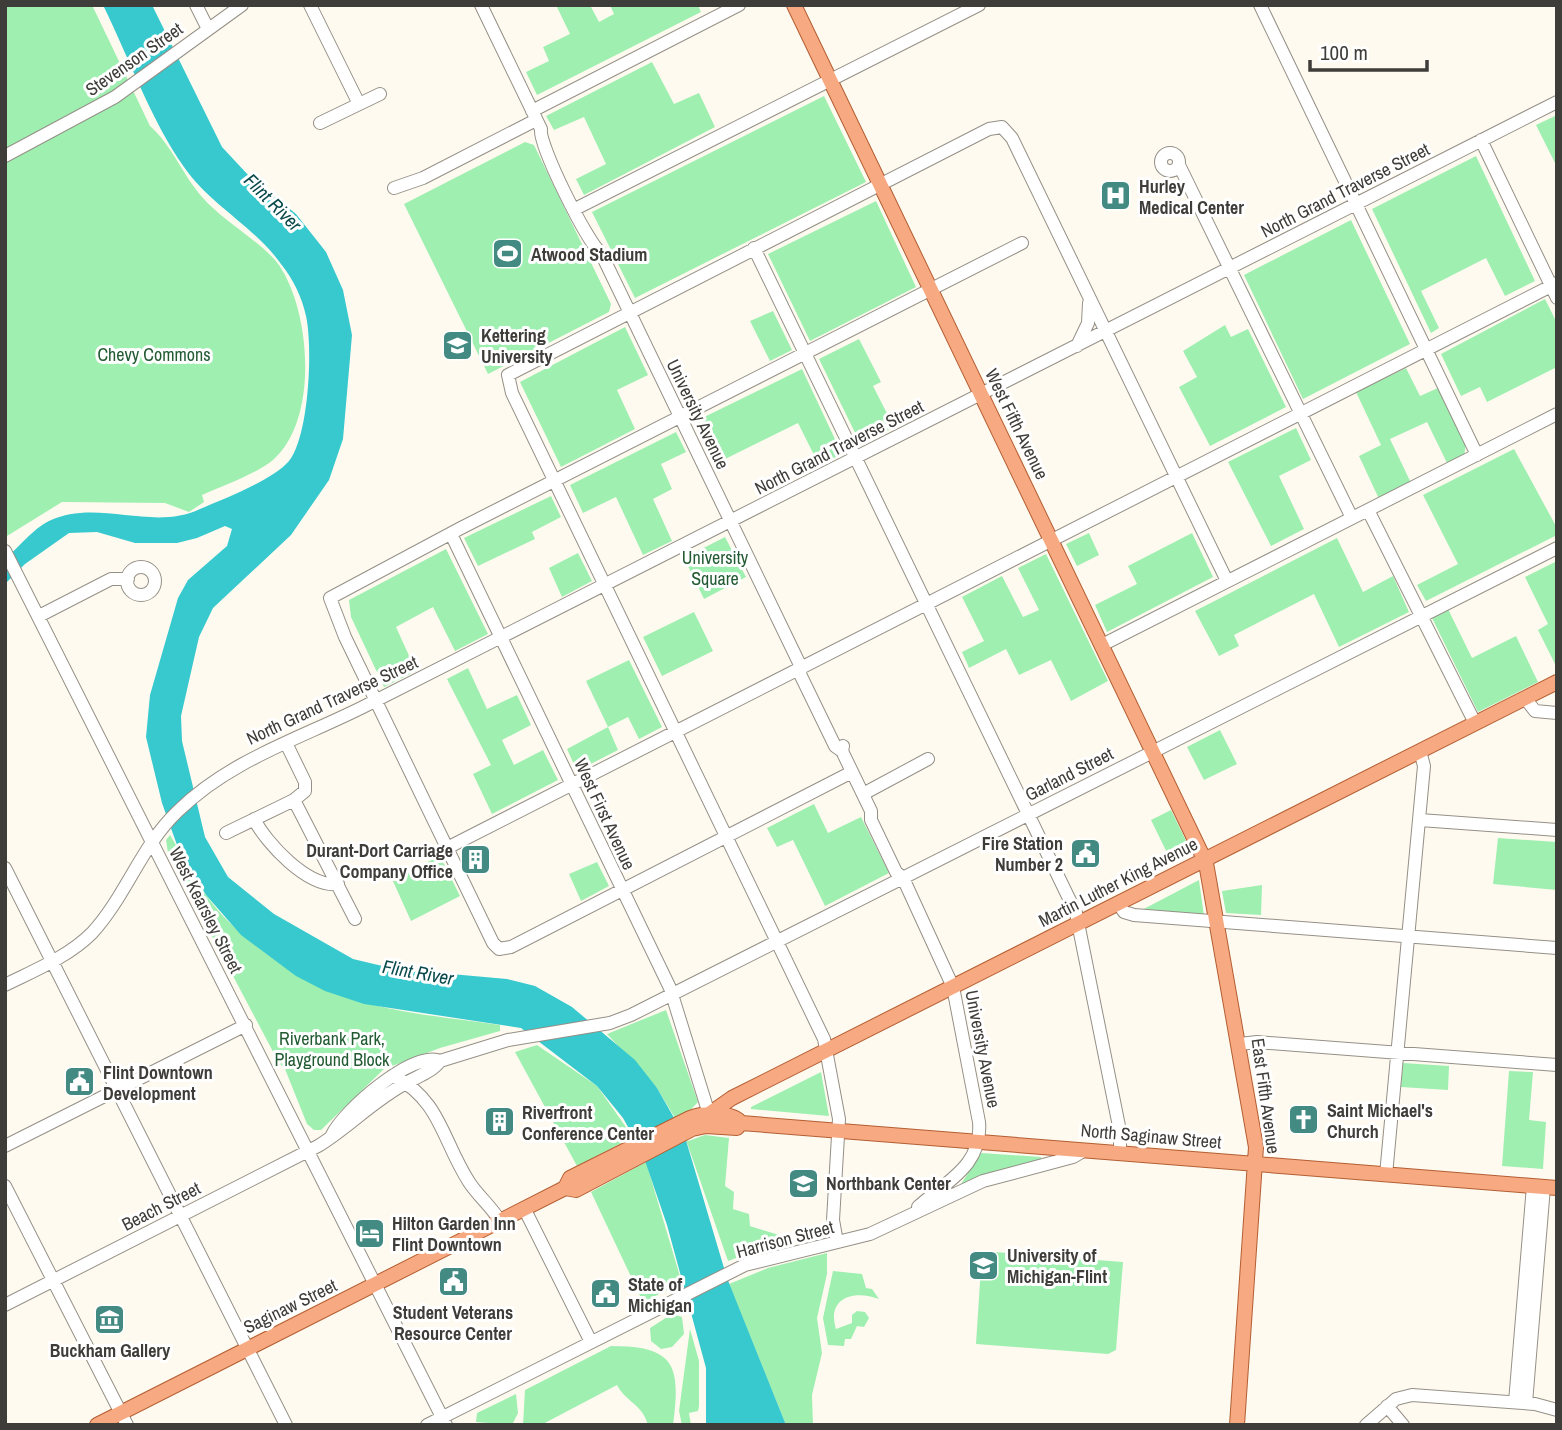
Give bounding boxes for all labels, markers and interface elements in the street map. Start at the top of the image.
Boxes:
street label: Stevenson Street [80,16,188,102]
scale bar [1310,28,1427,72]
text: 100 m [1320,38,1368,67]
street label: North Grand Traverse Street [1256,137,1434,243]
water label: Flint River [238,167,308,237]
place label: Hurley Medical Center [1139,174,1244,220]
hospital icon: Hurley Medical Center [1099,179,1133,213]
sports icon: Atwood Stadium [491,237,525,271]
place label: Atwood Stadium [531,242,647,267]
place label: Kettering University [481,323,553,369]
school or university icon: Kettering University [441,328,475,362]
park label: Chevy Commons [97,342,211,367]
street label: University Avenue [661,355,735,473]
street label: West Fifth Avenue [979,365,1055,483]
street label: North Grand Traverse Street [750,394,928,500]
park label: University Square [682,545,749,591]
street label: North Grand Traverse Street [242,649,422,751]
street label: Garland Street [1021,741,1117,807]
street label: West First Avenue [568,754,642,874]
place label: Fire Station Number 2 [982,831,1063,877]
street label: Martin Luther King Avenue [1034,831,1202,933]
public building icon: Fire Station Number 2 [1069,836,1103,870]
place label: Durant-Dort Carriage Company Office [306,838,453,884]
street label: West Kearsley Street [163,843,249,977]
building icon: Durant-Dort Carriage Company Office [459,843,493,877]
water label: Flint River [380,953,456,991]
street label: University Avenue [959,988,1007,1110]
park label: Riverbank Park, Playground Block [275,1026,390,1072]
street label: East Fifth Avenue [1246,1037,1286,1155]
place label: Flint Downtown Development [103,1060,213,1106]
public building icon: Flint Downtown Development [63,1065,97,1099]
place label: Saint Michael's Church [1327,1098,1433,1144]
place label: Riverfront Conference Center [522,1100,654,1146]
church icon: Saint Michael's Church [1287,1103,1321,1137]
building icon: Riverfront Conference Center [482,1105,516,1139]
street label: North Saginaw Street [1080,1117,1222,1155]
school or university icon: Northbank Center [786,1166,820,1200]
place label: Northbank Center [826,1171,951,1196]
street label: Beach Street [117,1175,205,1237]
place label: Hilton Garden Inn Flint Downtown [392,1211,516,1257]
street label: Harrison Street [733,1214,837,1264]
hotel icon: Hilton Garden Inn Flint Downtown [352,1216,386,1250]
place label: University of Michigan-Flint [1007,1243,1107,1289]
school or university icon: University of Michigan-Flint [967,1248,1001,1282]
public building icon: Student Veterans Resource Center [436,1265,470,1299]
place label: State of Michigan [628,1272,692,1318]
street label: Saginaw Street [239,1273,341,1339]
public building icon: State of Michigan [588,1277,622,1311]
place label: Student Veterans Resource Center [393,1300,513,1346]
museum icon: Buckham Gallery [93,1302,127,1336]
place label: Buckham Gallery [50,1338,171,1363]

